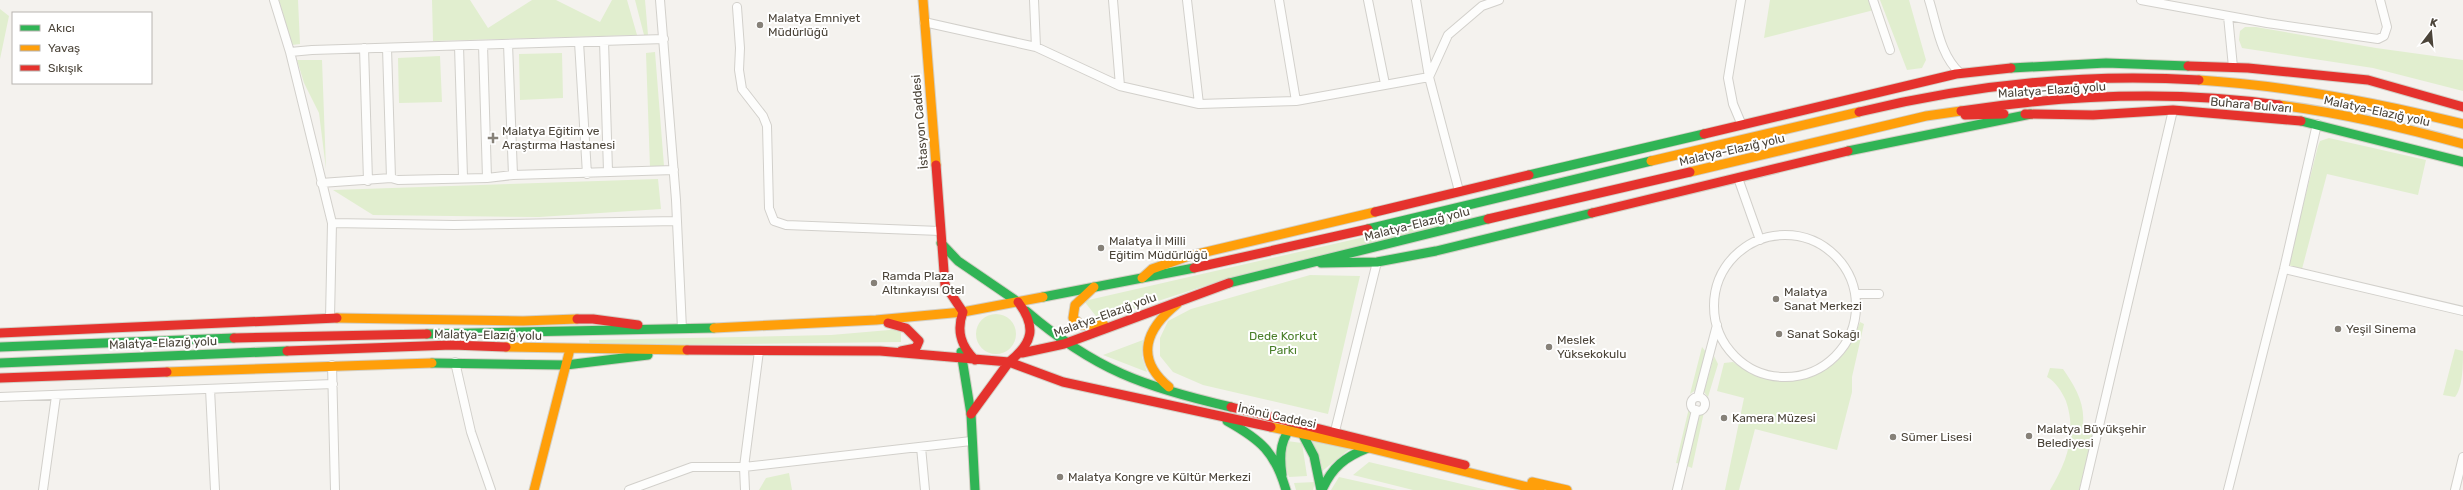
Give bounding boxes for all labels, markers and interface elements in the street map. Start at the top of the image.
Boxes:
place label: Malatya Emniyet Müdürlüğü [768,11,860,39]
legend [12,12,152,84]
north arrow [2411,12,2451,52]
text: K [2428,16,2440,30]
marker: Malatya Emniyet Müdürlüğü [755,20,765,30]
text: Akıcı [48,21,75,35]
text: Yavaş [48,41,80,55]
text: Sıkışık [48,61,83,75]
street label: İstasyon Caddesi [909,74,931,170]
street label: Malatya-Elazığ yolu [1998,79,2106,101]
street label: Malatya-Elazığ yolu [2323,93,2431,129]
street label: Buhara Bulvarı [2210,94,2292,116]
place label: Malatya Eğitim ve Araştırma Hastanesi [502,124,615,152]
street label: Malatya-Elazığ yolu [1678,131,1786,169]
marker: Malatya Eğitim ve Araştırma Hastanesi [487,132,499,144]
street label: Malatya-Elazığ yolu [1363,204,1471,244]
place label: Malatya İl Milli Eğitim Müdürlüğü [1109,234,1208,262]
marker: Malatya İl Milli Eğitim Müdürlüğü [1096,243,1106,253]
place label: Ramda Plaza Altınkayısı Otel [882,269,964,297]
marker: Ramda Plaza Altınkayısı Otel [869,278,879,288]
place label: Malatya Sanat Merkezi [1784,285,1862,313]
street label: Malatya-Elazığ yolu [1052,290,1158,340]
marker: Malatya Sanat Merkezi [1771,294,1781,304]
place label: Yeşil Sinema [2346,322,2416,336]
marker: Yeşil Sinema [2333,324,2343,334]
street label: Malatya-Elazığ yolu [434,327,542,343]
place label: Sanat Sokağı [1787,327,1860,341]
park label: Dede Korkut Parkı [1249,329,1317,357]
marker: Sanat Sokağı [1774,329,1784,339]
place label: Meslek Yüksekokulu [1557,333,1626,361]
street label: Malatya-Elazığ yolu [109,334,217,352]
marker: Meslek Yüksekokulu [1544,342,1554,352]
street label: İnönü Caddesi [1237,401,1317,431]
place label: Kamera Müzesi [1732,411,1816,425]
marker: Kamera Müzesi [1719,413,1729,423]
place label: Malatya Büyükşehir Belediyesi [2037,422,2147,450]
place label: Sümer Lisesi [1901,430,1972,444]
marker: Malatya Büyükşehir Belediyesi [2024,431,2034,441]
marker: Sümer Lisesi [1888,432,1898,442]
place label: Malatya Kongre ve Kültür Merkezi [1068,470,1251,484]
marker: Malatya Kongre ve Kültür Merkezi [1055,472,1065,482]

